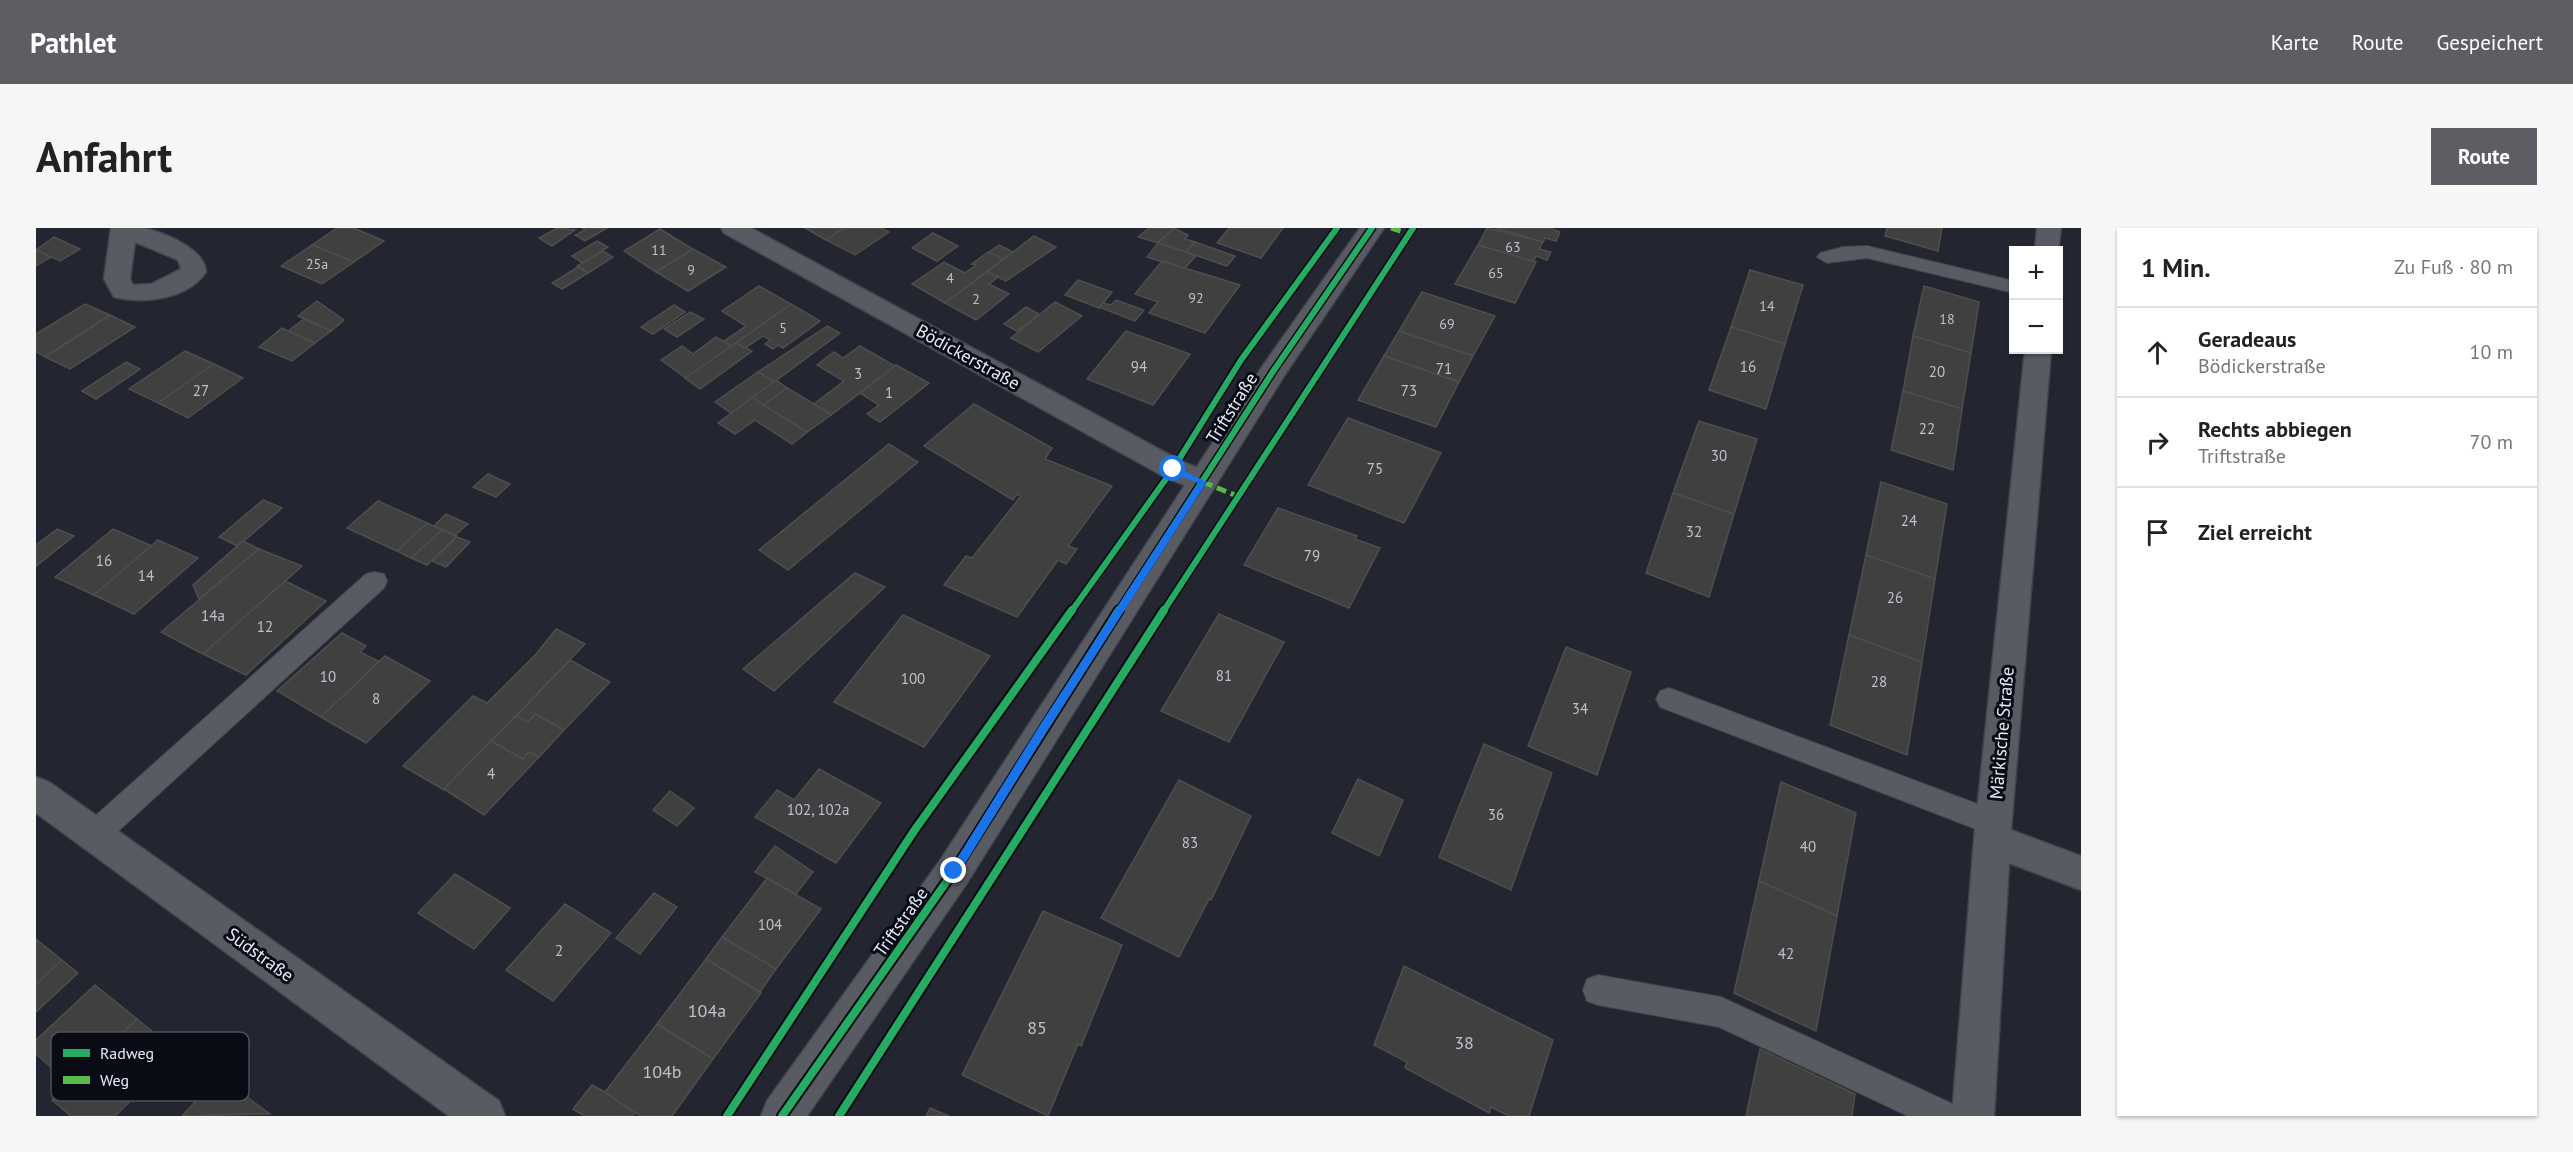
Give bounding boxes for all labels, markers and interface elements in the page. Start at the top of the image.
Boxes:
text: Pathlet [30,24,116,61]
text: Karte [2271,29,2319,56]
text: Route [2352,29,2403,56]
text: Gespeichert [2436,29,2543,56]
button: Route [2431,128,2537,185]
text: Anfahrt [36,129,172,184]
house number: 63 [1505,238,1521,256]
house number: 11 [651,241,667,259]
map controls [2009,246,2063,354]
button: + [2009,246,2063,300]
text: 1 Min. [2141,251,2211,284]
text: Zu Fuß · 80 m [2394,254,2513,280]
house number: 25a [306,255,328,273]
house number: 9 [687,261,695,279]
house number: 65 [1488,264,1504,282]
house number: 4 [946,269,954,287]
house number: 92 [1188,289,1204,307]
house number: 2 [972,290,980,308]
house number: 14 [1759,297,1775,315]
button: − [2009,300,2063,354]
house number: 18 [1939,310,1955,328]
house number: 69 [1439,315,1455,333]
house number: 5 [779,319,787,337]
street label: Bödickerstraße [912,319,1024,394]
text: Geradeaus [2198,325,2296,353]
icon: ahead [2141,336,2174,369]
text: 10 m [2470,339,2513,365]
text: Bödickerstraße [2198,353,2326,379]
house number: 94 [1131,357,1147,376]
house number: 16 [1740,357,1756,376]
house number: 71 [1436,359,1452,378]
house number: 20 [1929,362,1945,381]
house number: 3 [854,364,862,383]
street label: Triftstraße [1201,368,1262,447]
house number: 27 [193,381,209,400]
house number: 73 [1401,381,1417,400]
house number: 1 [885,383,893,402]
text: Rechts abbiegen [2198,415,2352,443]
house number: 22 [1919,419,1935,438]
icon: right [2141,426,2174,459]
text: 70 m [2470,429,2513,455]
text: Triftstraße [2198,443,2286,469]
house number: 30 [1711,446,1727,465]
route start [1159,455,1185,481]
house number: 75 [1367,459,1383,478]
house number: 24 [1901,511,1917,530]
icon: arrive [2141,516,2174,549]
text: Ziel erreicht [2198,518,2312,546]
house number: 32 [1686,522,1702,541]
house number: 79 [1304,546,1320,565]
house number: 16 [96,551,112,570]
house number: 14 [138,566,154,585]
house number: 26 [1887,588,1903,607]
house number: 14a [201,606,225,625]
house number: 12 [257,617,273,636]
house number: 81 [1216,666,1232,685]
street label: Märkische Straße [1984,666,2019,800]
house number: 10 [320,667,336,686]
house number: 100 [901,669,925,688]
house number: 28 [1871,672,1887,691]
house number: 8 [372,689,380,708]
house number: 34 [1572,699,1588,718]
house number: 4 [487,764,495,783]
house number: 102, 102a [787,800,849,819]
house number: 36 [1488,805,1504,824]
house number: 83 [1182,833,1198,852]
house number: 40 [1800,837,1816,856]
route end [940,857,966,883]
street label: Triftstraße [868,883,933,961]
house number: 104 [758,915,782,934]
street label: Südstraße [222,923,298,987]
house number: 2 [555,941,563,960]
house number: 42 [1778,944,1794,963]
house number: 104a [688,999,726,1022]
house number: 85 [1027,1016,1047,1039]
house number: 38 [1454,1031,1474,1054]
legend [51,1032,249,1101]
text: Radweg [100,1043,154,1063]
house number: 104b [642,1060,682,1083]
text: Weg [100,1070,129,1090]

